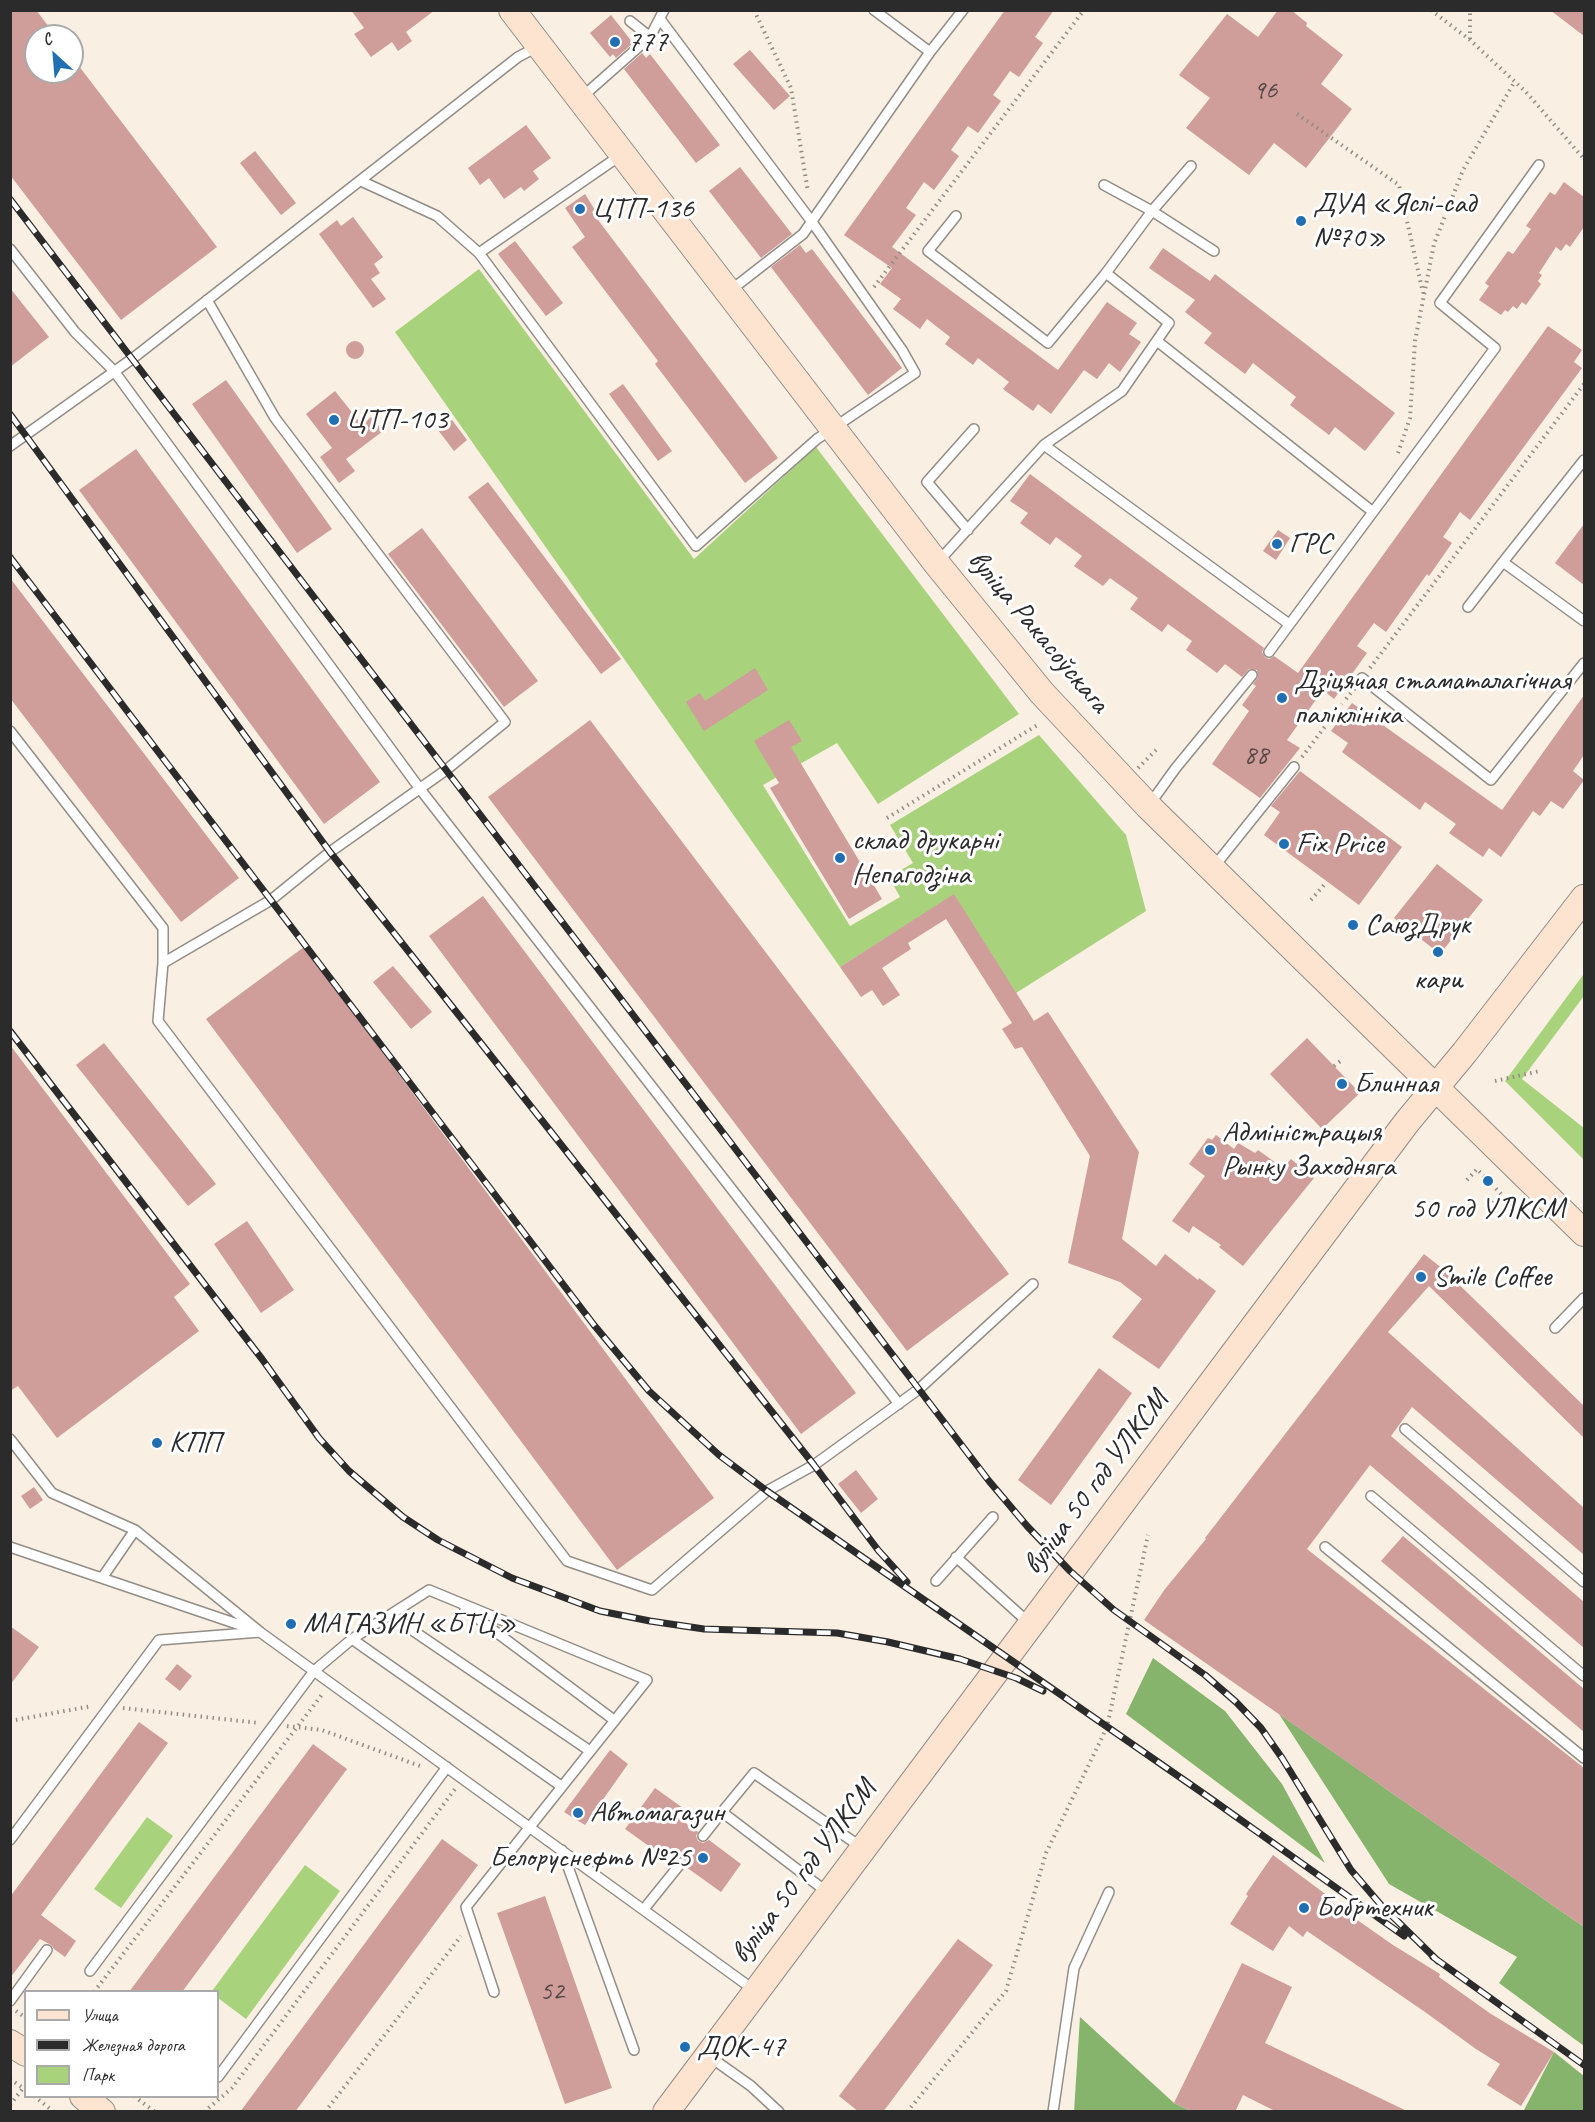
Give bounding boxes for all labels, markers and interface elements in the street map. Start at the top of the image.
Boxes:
north arrow [24,24,84,84]
place label: 777 [627,24,667,60]
text: С [39,29,55,50]
marker: 777 [608,35,622,49]
house number: 96 [1253,75,1277,107]
place label: ДУА «Яслі-сад №70» [1313,186,1476,256]
place label: ЦТП-136 [592,191,694,227]
marker: ЦТП-136 [573,202,587,216]
marker: ДУА «Яслі-сад №70» [1294,214,1308,228]
place label: ЦТП-103 [346,402,448,438]
marker: ЦТП-103 [327,413,341,427]
place label: ГРС [1289,526,1331,562]
marker: ГРС [1270,537,1284,551]
street label: вуліца Ракасоўскага [959,543,1117,721]
place label: Дзіцячая стаматалагічная паліклініка [1294,663,1570,734]
marker: Дзіцячая стаматалагічная паліклініка [1275,691,1289,705]
house number: 88 [1244,740,1268,772]
place label: склад друкарні Непагодзіна [852,823,998,894]
place label: Fix Price [1296,826,1384,862]
marker: Fix Price [1277,837,1291,851]
marker: склад друкарні Непагодзіна [833,851,847,865]
place label: СаюзДрук [1365,907,1470,943]
marker: СаюзДрук [1346,918,1360,932]
marker: кари [1431,945,1445,959]
place label: кари [1414,962,1462,998]
place label: Блинная [1354,1066,1438,1102]
marker: Блинная [1335,1077,1349,1091]
place label: Адміністрацыя Рынку Заходняга [1222,1115,1395,1186]
marker: Адміністрацыя Рынку Заходняга [1203,1143,1217,1157]
marker: 50 год УЛКСМ [1481,1174,1495,1188]
place label: 50 год УЛКСМ [1411,1191,1565,1227]
place label: Smile Coffee [1433,1259,1551,1295]
marker: Smile Coffee [1414,1270,1428,1284]
street label: вуліца 50 год УЛКСМ [1015,1384,1177,1582]
place label: КПП [169,1425,220,1461]
marker: КПП [150,1436,164,1450]
place label: МАГАЗИН «БТЦ» [303,1606,516,1642]
marker: МАГАЗИН «БТЦ» [284,1617,298,1631]
street label: вуліца 50 год УЛКСМ [723,1773,885,1971]
place label: Автомагазин [590,1795,724,1831]
marker: Автомагазин [571,1806,585,1820]
place label: Белоруснефть №25 [489,1840,691,1876]
marker: Белоруснефть №25 [696,1851,710,1865]
place label: Бобртехник [1316,1890,1433,1926]
marker: Бобртехник [1297,1901,1311,1915]
house number: 52 [540,1976,564,2008]
legend [24,1990,219,2098]
text: Улица [82,2004,118,2026]
place label: ДОК-47 [697,2029,785,2065]
text: Железная дорога [82,2034,185,2056]
marker: ДОК-47 [678,2040,692,2054]
text: Парк [82,2064,114,2086]

